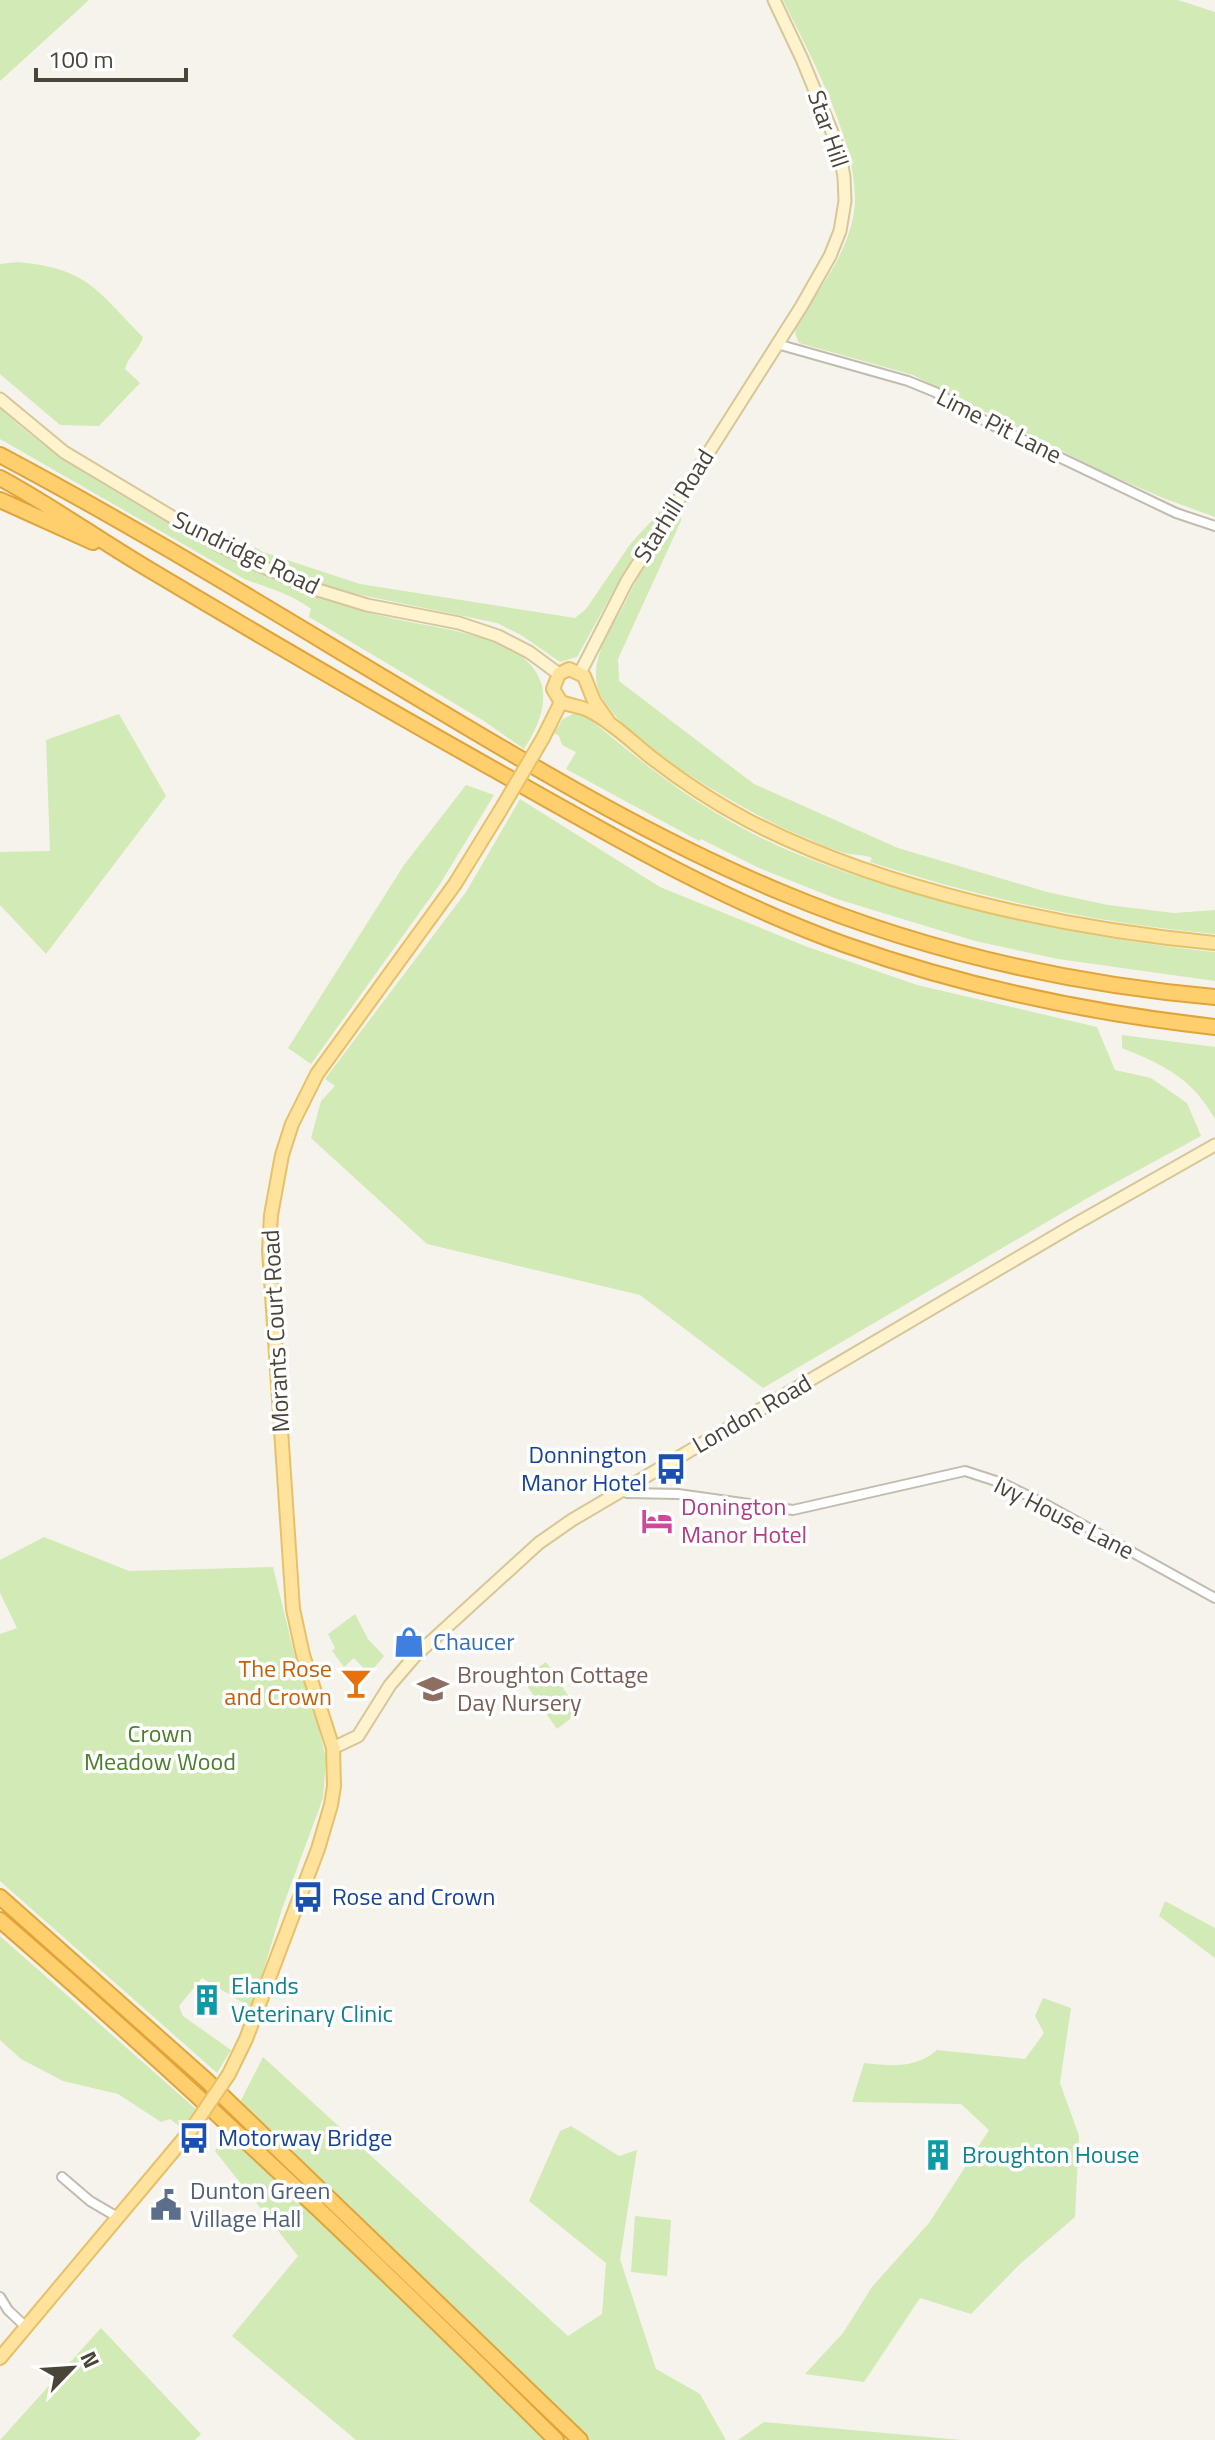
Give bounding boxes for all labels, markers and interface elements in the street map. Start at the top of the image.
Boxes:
scale bar [36,32,186,82]
text: 100 m [48,41,114,77]
street label: Star Hill [799,85,859,172]
street label: Lime Pit Lane [931,378,1068,472]
street label: Starhill Road [624,442,722,569]
street label: Sundridge Road [167,501,326,603]
street label: Morants Court Road [252,1229,298,1433]
street label: London Road [685,1364,818,1462]
place label: Donnington Manor Hotel [521,1436,647,1500]
bus stop icon: Donnington Manor Hotel [654,1452,688,1486]
street label: Ivy House Lane [988,1466,1141,1568]
place label: Donington Manor Hotel [681,1488,807,1552]
hotel icon: Donington Manor Hotel [640,1504,674,1538]
place label: Chaucer [433,1623,514,1659]
shop icon: Chaucer [392,1625,426,1659]
place label: The Rose and Crown [224,1650,332,1714]
place label: Broughton Cottage Day Nursery [457,1656,648,1720]
bar icon: The Rose and Crown [339,1666,373,1700]
school or university icon: Broughton Cottage Day Nursery [416,1672,450,1706]
park label: Crown Meadow Wood [84,1715,236,1779]
place label: Rose and Crown [332,1878,495,1914]
bus stop icon: Rose and Crown [291,1880,325,1914]
place label: Elands Veterinary Clinic [231,1967,393,2031]
building icon: Elands Veterinary Clinic [190,1983,224,2017]
place label: Motorway Bridge [218,2119,392,2155]
bus stop icon: Motorway Bridge [177,2121,211,2155]
place label: Broughton House [962,2136,1139,2172]
building icon: Broughton House [921,2138,955,2172]
place label: Dunton Green Village Hall [190,2172,330,2236]
public building icon: Dunton Green Village Hall [149,2188,183,2222]
north arrow [32,2328,112,2408]
text: N [71,2345,109,2374]

